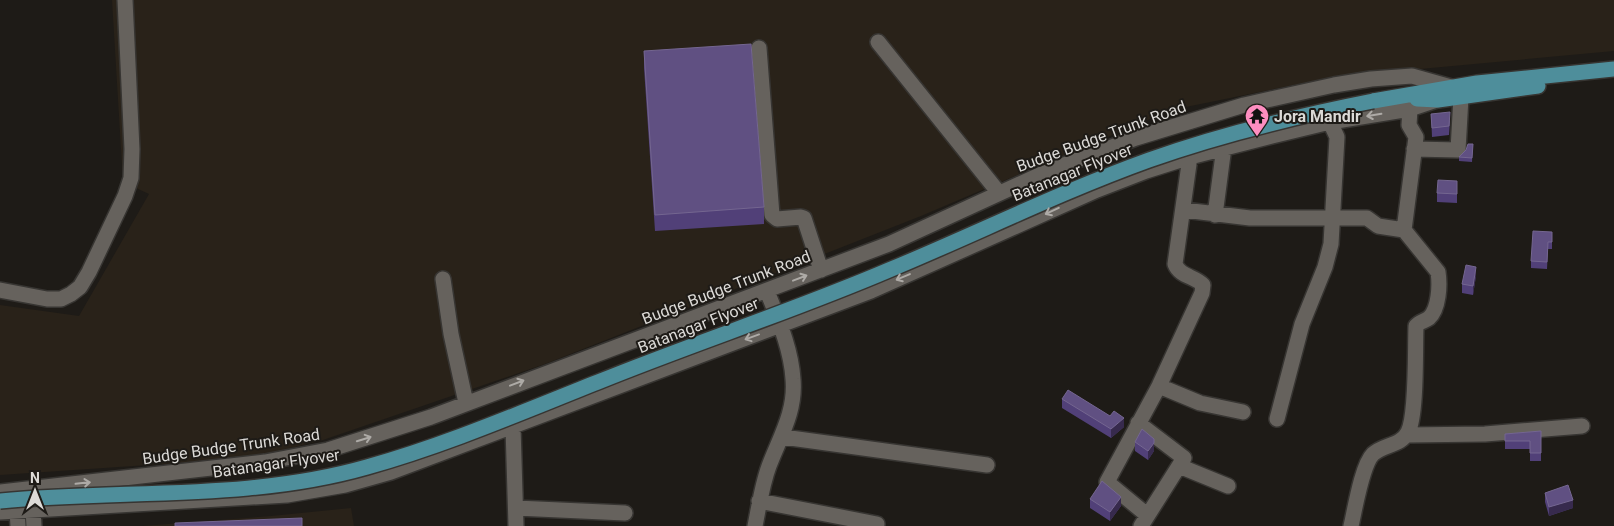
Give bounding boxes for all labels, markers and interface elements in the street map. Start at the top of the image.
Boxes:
street label: Budge Budge Trunk Road [1014,97,1189,176]
temple icon: Jora Mandir [1244,103,1270,137]
place label: Jora Mandir [1274,107,1361,126]
one-way arrow [1366,110,1382,120]
street label: Batanagar Flyover [1009,139,1136,205]
one-way arrow [1045,207,1060,217]
street label: Budge Budge Trunk Road [639,247,813,328]
one-way arrow [792,273,808,282]
one-way arrow [896,273,911,283]
street label: Batanagar Flyover [635,293,762,357]
one-way arrow [745,333,760,342]
one-way arrow [509,378,524,388]
street label: Budge Budge Trunk Road [141,425,321,468]
one-way arrow [356,433,372,443]
street label: Batanagar Flyover [211,445,341,482]
north arrow [10,466,60,516]
text: N [30,470,40,486]
one-way arrow [75,478,91,488]

